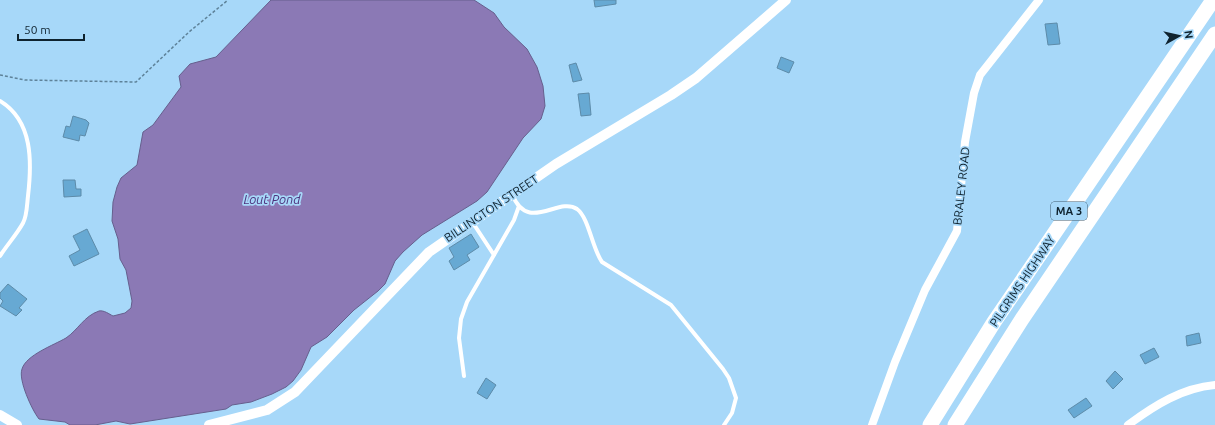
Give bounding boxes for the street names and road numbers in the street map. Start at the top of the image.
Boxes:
street label: BRALEY ROAD [950,146,972,226]
street label: BILLINGTON STREET [442,172,541,244]
road number: MA 3 [1051,202,1087,220]
street label: PILGRIMS HIGHWAY [987,233,1057,329]

